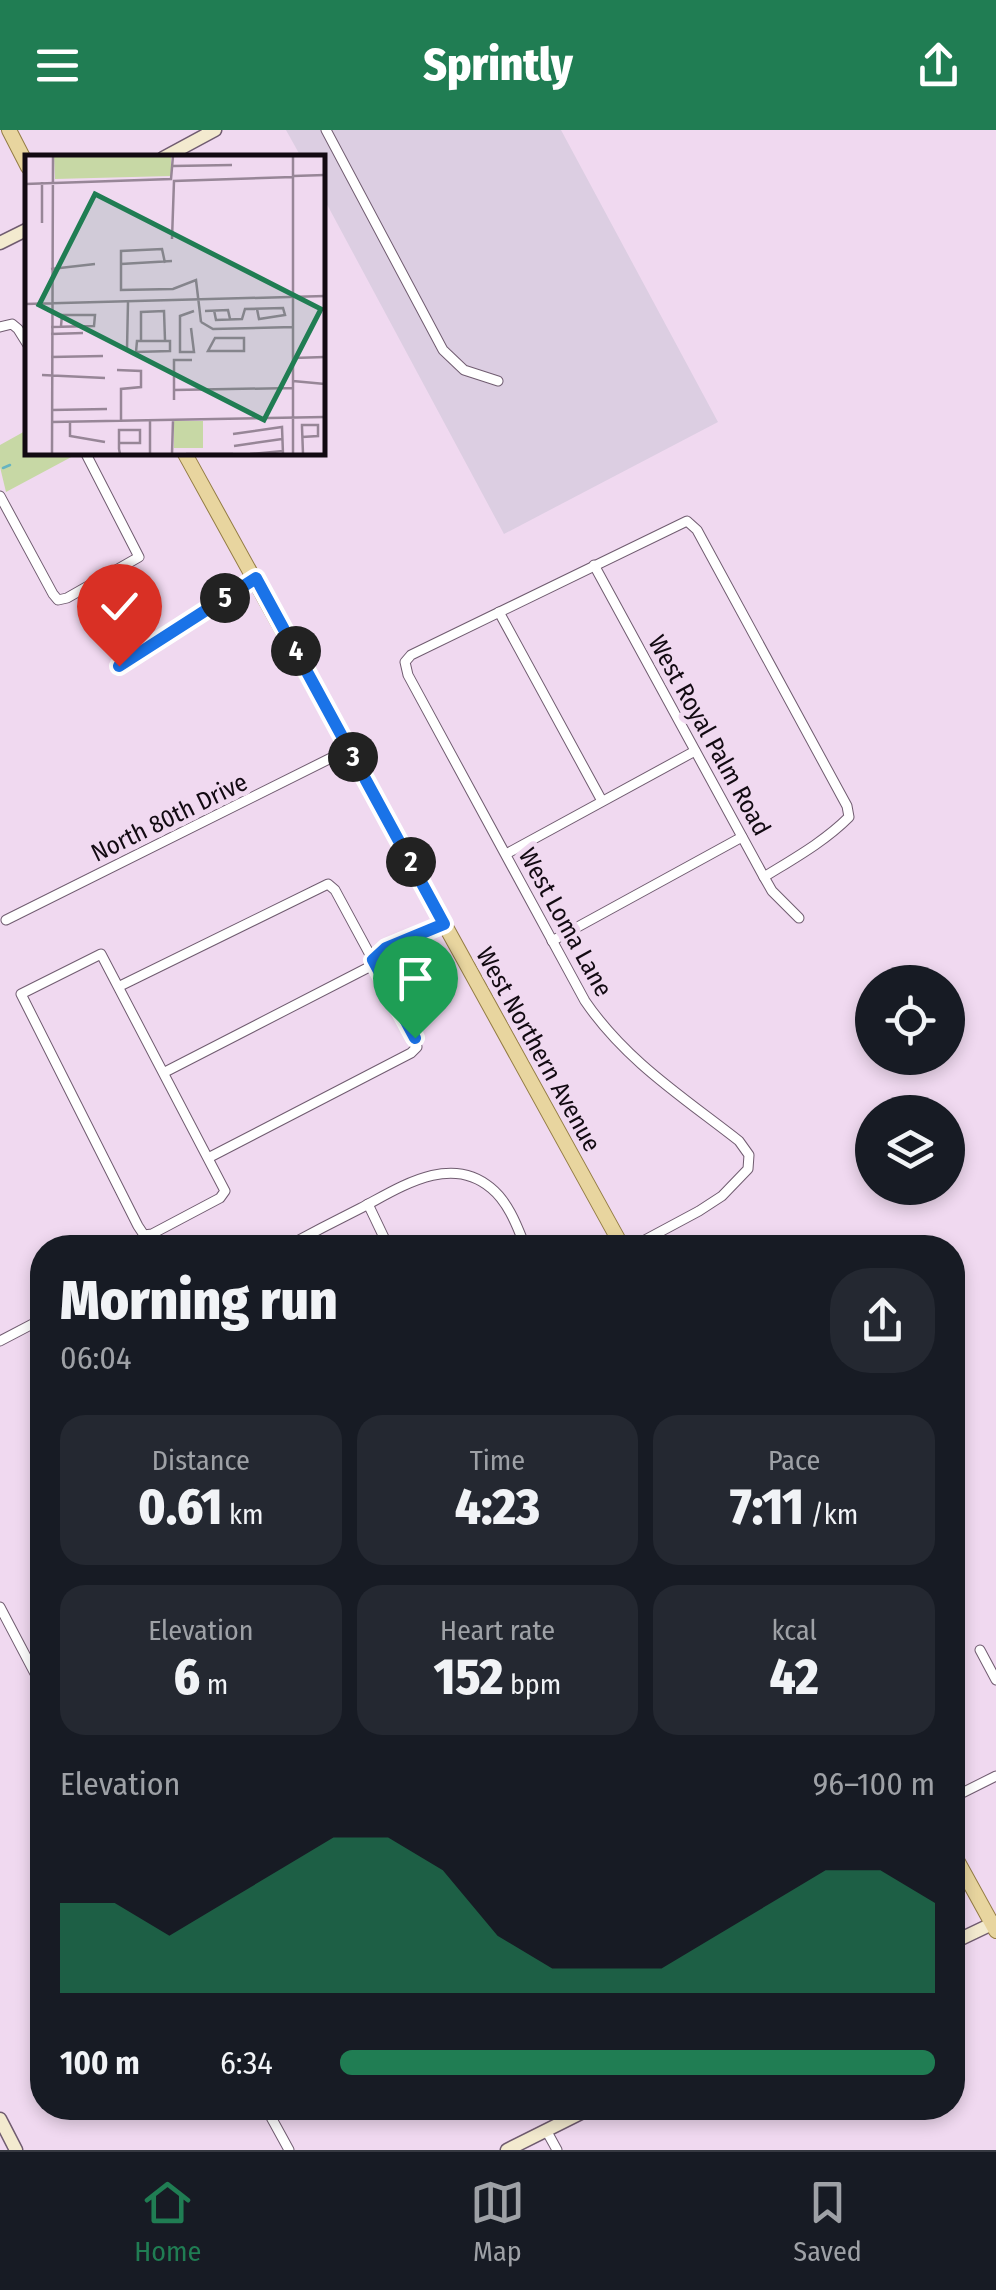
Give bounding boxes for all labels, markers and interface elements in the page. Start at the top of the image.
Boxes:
icon: menu [30,38,85,93]
text: Sprintly [423,38,573,92]
icon: share [911,38,966,93]
inset map [25,155,325,455]
pin [77,564,162,667]
pin: 5 [200,573,250,623]
icon: check [92,579,147,634]
text: 5 [218,581,232,614]
pin: 4 [271,626,321,676]
street label: West Royal Palm Road [642,630,777,841]
text: 4 [289,634,303,667]
pin: 3 [328,732,378,782]
text: 3 [346,740,360,773]
street label: North 80th Drive [86,767,252,869]
pin: 2 [386,837,436,887]
street label: West Loma Lane [512,843,618,1002]
text: 2 [405,845,417,878]
pin [373,936,458,1039]
street label: West Northern Avenue [469,942,607,1157]
icon: arrive [388,951,443,1006]
map controls [855,965,965,1205]
button: locate [855,965,965,1075]
button: layers [855,1095,965,1205]
text: Morning run [60,1268,338,1334]
button: share [830,1268,935,1373]
text: 06:04 [60,1339,132,1377]
text: Distance [152,1444,250,1477]
text: Time [470,1444,525,1477]
text: Pace [768,1444,820,1477]
text: 0.61 [138,1477,222,1537]
text: 4:23 [455,1477,540,1537]
text: 7:11 [730,1477,804,1537]
text: km [222,1498,264,1531]
text: /km [804,1498,858,1531]
text: Elevation [148,1614,254,1647]
text: Heart rate [440,1614,555,1647]
text: kcal [771,1614,817,1647]
text: 6 [173,1647,200,1707]
text: 152 [434,1647,503,1707]
text: 42 [770,1647,819,1707]
text: m [200,1668,228,1701]
text: bpm [503,1668,561,1701]
text: Elevation [60,1765,180,1803]
text: 96–100 m [813,1765,935,1803]
text: 100 m [60,2044,140,2082]
text: 6:34 [220,2044,273,2082]
tab: Home [134,2175,201,2268]
tab: Map [470,2175,525,2268]
tab: Saved [793,2175,862,2268]

